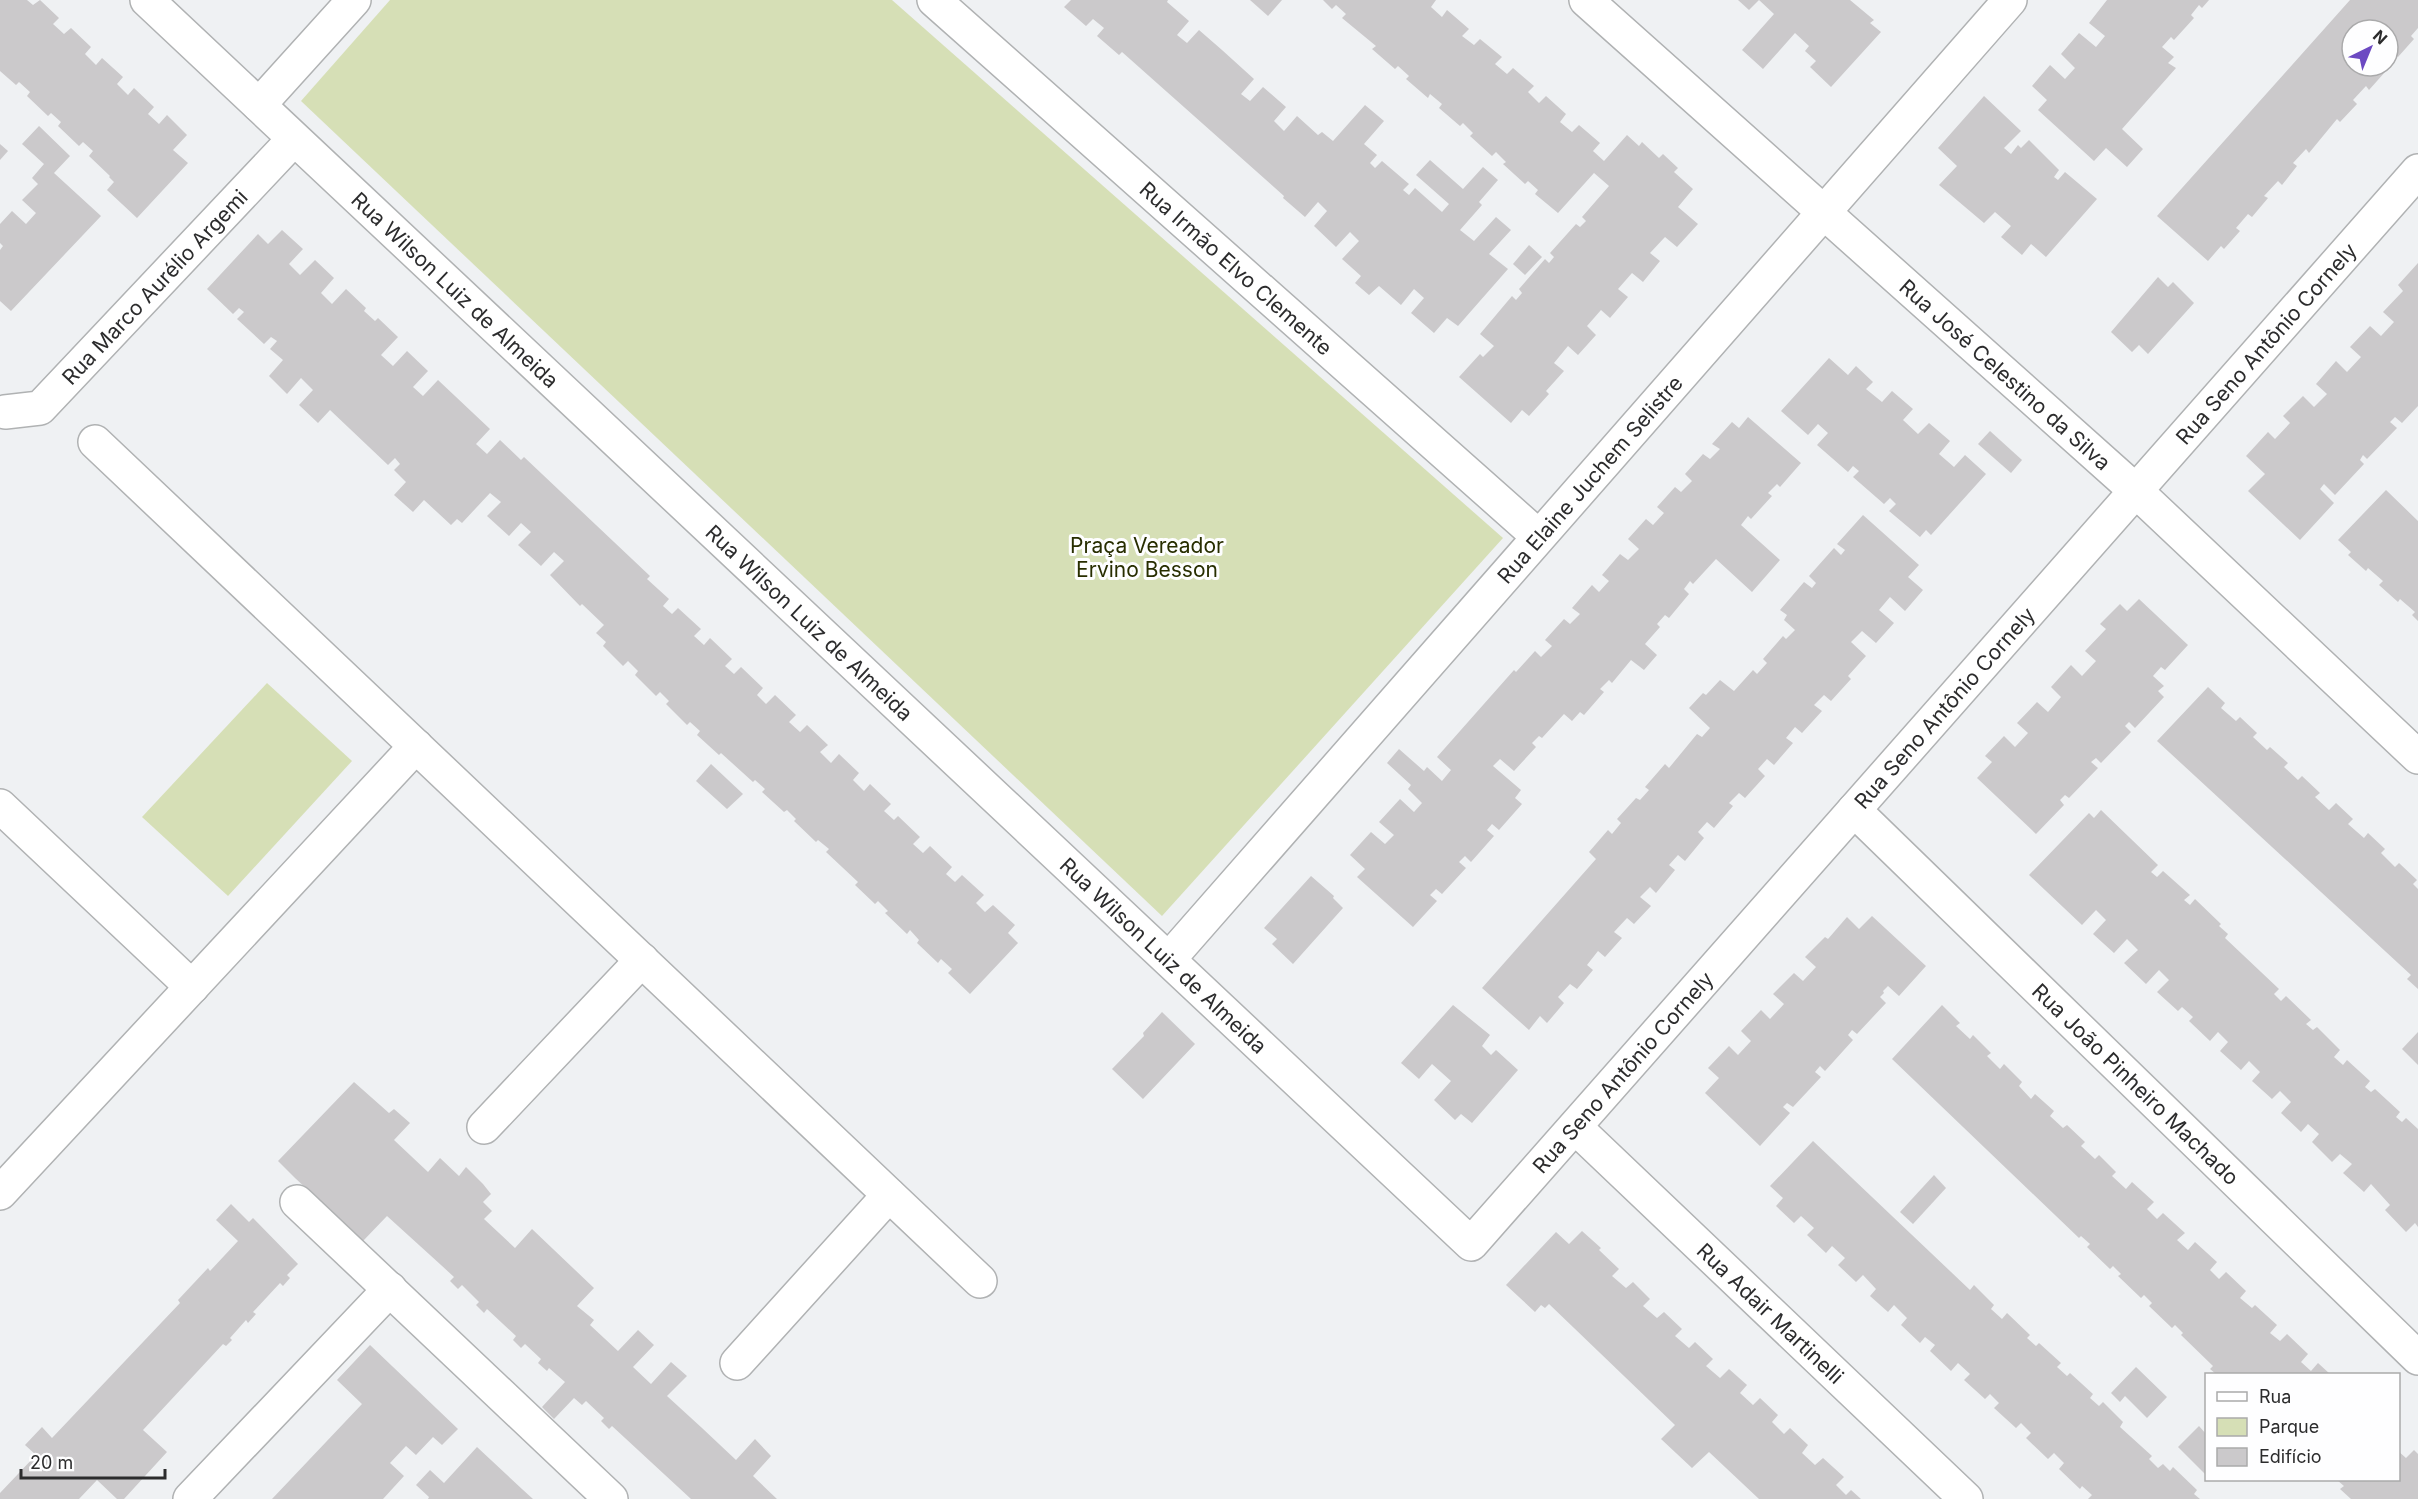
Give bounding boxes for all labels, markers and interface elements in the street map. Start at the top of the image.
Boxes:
north arrow [2340,18,2400,78]
text: N [2369,26,2392,49]
street label: Rua Irmão Elvo Clemente [1135,176,1337,360]
street label: Rua Marco Aurélio Argemi [57,184,252,389]
street label: Rua Wilson Luiz de Almeida [347,187,564,393]
street label: Rua Seno Antônio Cornely [2170,237,2362,449]
street label: Rua José Celestino da Silva [1895,274,2116,475]
street label: Rua Elaine Juchem Selistre [1492,370,1687,588]
street label: Rua Wilson Luiz de Almeida [701,519,918,726]
park label: Praça Vereador Ervino Besson [1070,533,1224,582]
street label: Rua Seno Antônio Cornely [1849,602,2040,814]
street label: Rua Wilson Luiz de Almeida [1055,852,1272,1058]
street label: Rua Seno Antônio Cornely [1527,966,1718,1178]
street label: Rua João Pinheiro Machado [2027,978,2244,1190]
street label: Rua Adair Martinelli [1692,1238,1849,1389]
legend [2205,1373,2400,1481]
text: Rua [2259,1386,2291,1407]
text: Parque [2259,1416,2319,1437]
scale bar [21,1442,165,1480]
text: Edifício [2259,1446,2322,1467]
text: 20 m [30,1452,73,1473]

